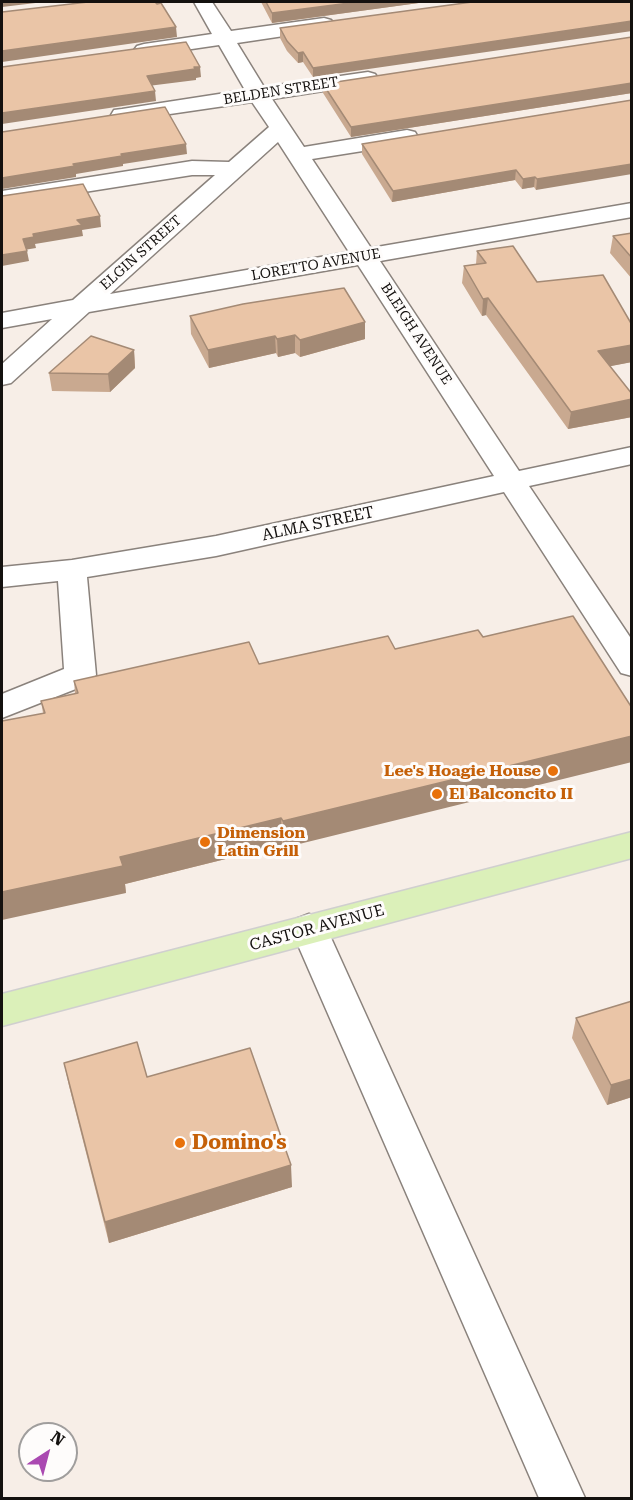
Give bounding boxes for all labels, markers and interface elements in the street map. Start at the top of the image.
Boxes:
street label: BELDEN STREET [222,74,340,108]
street label: ELGIN STREET [97,212,185,294]
street label: LORETTO AVENUE [250,245,382,285]
street label: BLEIGH AVENUE [377,280,455,388]
street label: ALMA STREET [260,503,376,545]
place label: Lee's Hoagie House [384,761,541,781]
marker: Lee's Hoagie House [546,764,560,778]
place label: El Balconcito II [449,784,573,804]
marker: El Balconcito II [430,787,444,801]
place label: Dimension Latin Grill [217,823,305,861]
marker: Dimension Latin Grill [198,835,212,849]
street label: CASTOR AVENUE [248,901,386,955]
place label: Domino's [192,1131,287,1155]
marker: Domino's [173,1136,187,1150]
north arrow [18,1422,78,1482]
text: N [47,1427,68,1450]

